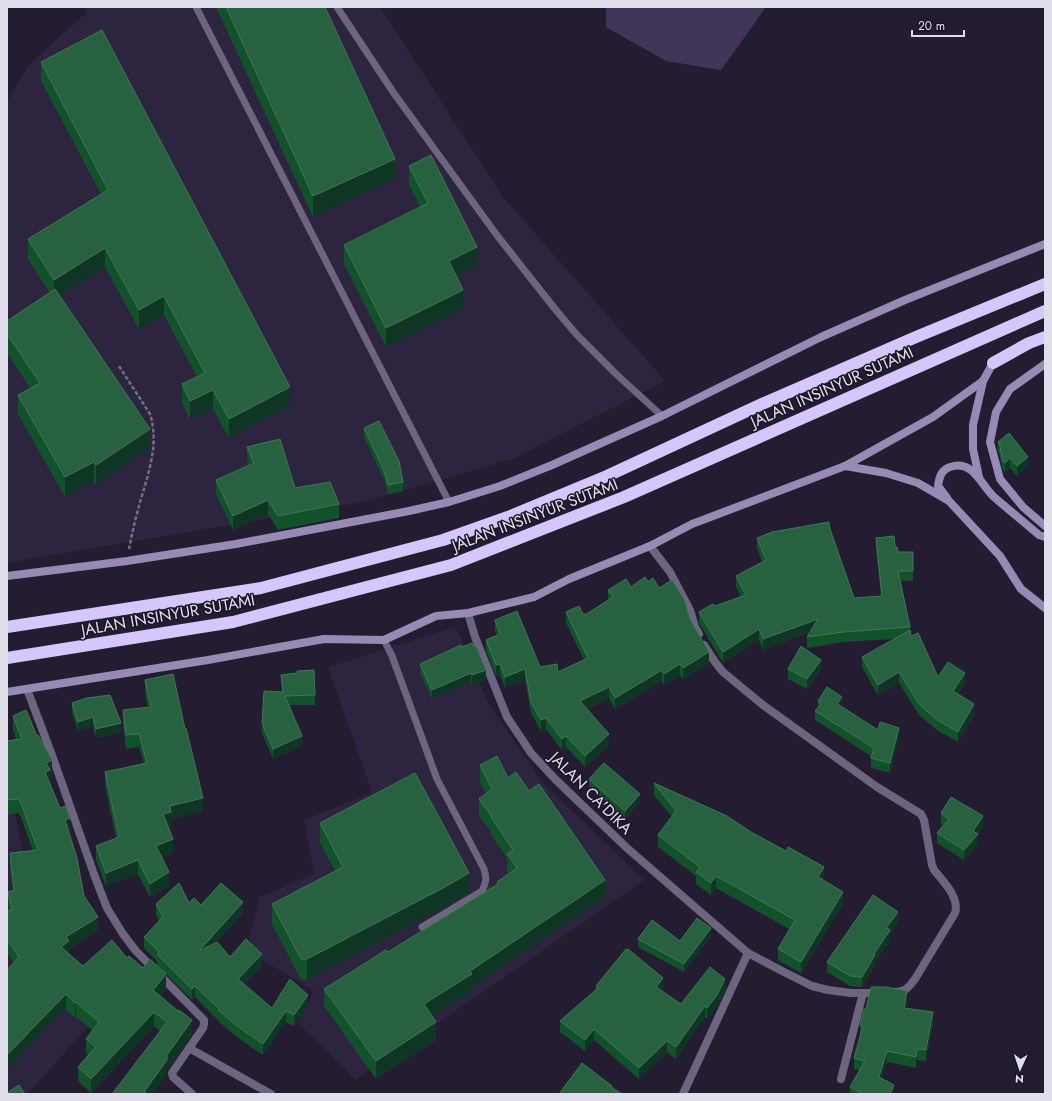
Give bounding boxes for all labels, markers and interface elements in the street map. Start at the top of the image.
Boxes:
scale bar [912,12,964,38]
text: 20 m [918,17,945,35]
street label: JALAN INSINYUR SUTAMI [745,341,917,434]
street label: JALAN INSINYUR SUTAMI [447,473,621,558]
street label: JALAN INSINYUR SUTAMI [77,588,257,642]
street label: JALAN CA'DIKA [543,745,638,840]
north arrow [1000,1049,1040,1089]
text: N [1015,1071,1024,1087]

